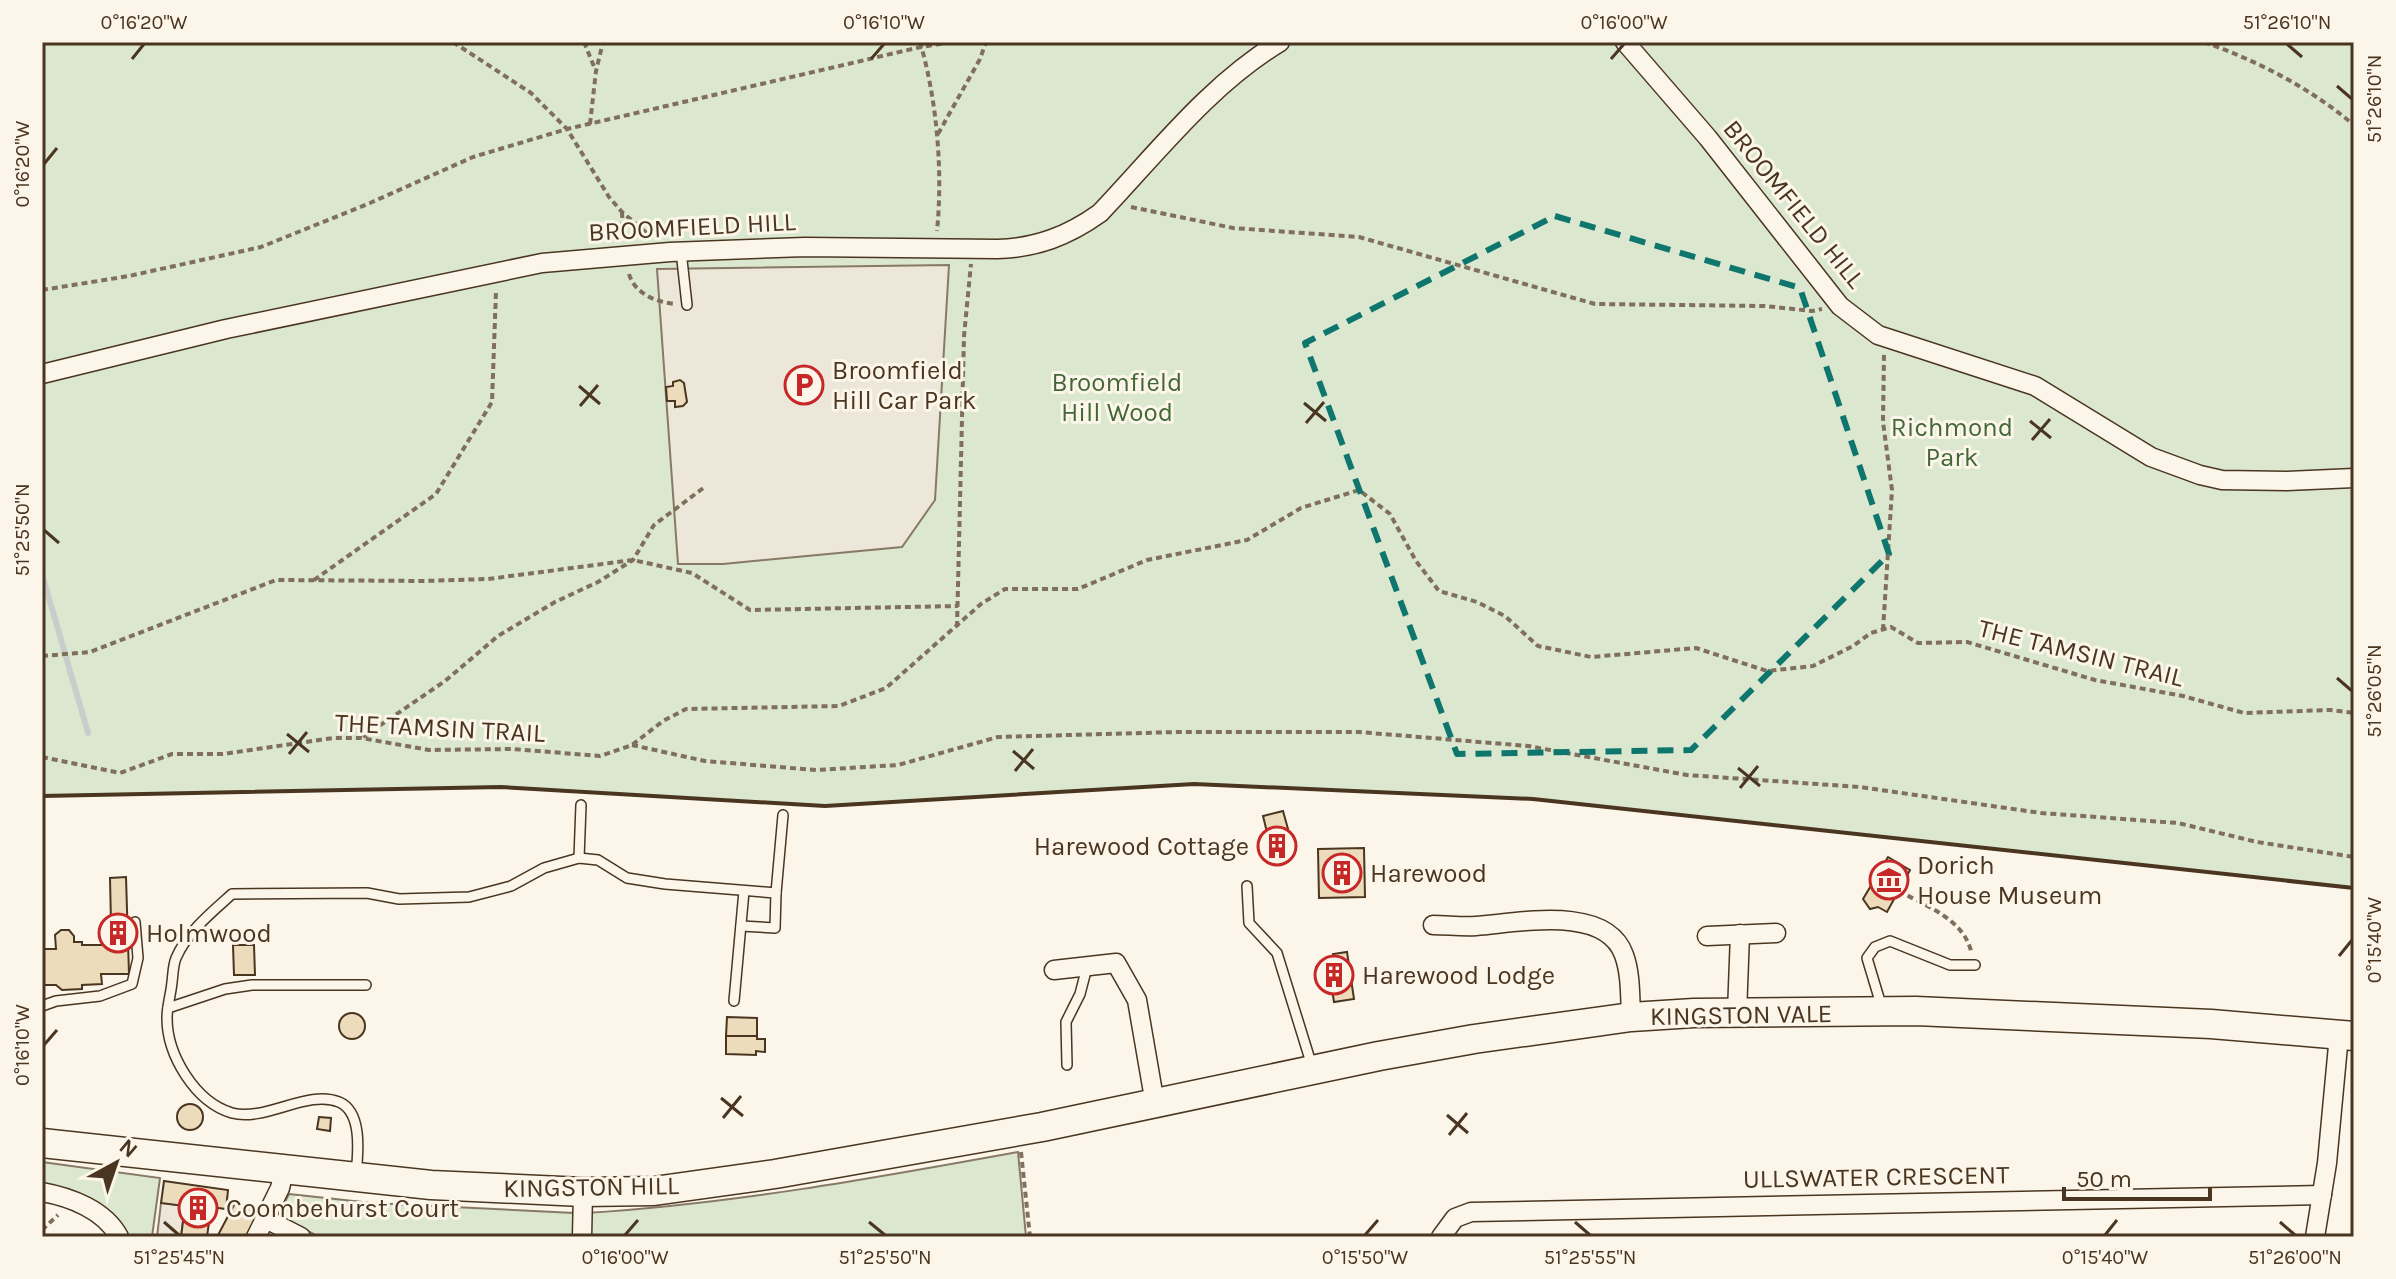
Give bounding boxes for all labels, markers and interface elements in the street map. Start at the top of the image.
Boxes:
text: 0°16'20"W [101,11,188,34]
text: 0°16'10"W [843,11,925,34]
text: 0°16'00"W [1580,11,1668,34]
text: 51°26'10"N [2243,11,2331,34]
text: 51°26'10"N [2363,55,2386,143]
street label: BROOMFIELD HILL [1717,114,1871,294]
text: 0°16'20"W [11,120,34,207]
street label: BROOMFIELD HILL [588,206,796,248]
place label: Broomfield Hill Car Park [832,355,976,416]
parking icon: Broomfield Hill Car Park [783,364,825,406]
park label: Broomfield Hill Wood [1051,367,1183,428]
park label: Richmond Park [1891,412,2013,473]
text: 51°25'50"N [11,483,34,577]
street label: THE TAMSIN TRAIL [1975,613,2187,693]
text: 51°26'05"N [2363,644,2386,738]
street label: THE TAMSIN TRAIL [334,707,546,749]
building icon: Harewood Cottage [1256,825,1298,867]
place label: Harewood Cottage [1034,831,1249,862]
place label: Dorich House Museum [1917,850,2102,911]
building icon: Harewood [1321,852,1363,894]
place label: Harewood [1370,858,1487,889]
museum icon: Dorich House Museum [1868,859,1910,901]
text: 0°15'40"W [2363,897,2386,983]
building icon: Holmwood [97,912,139,954]
place label: Holmwood [146,918,272,949]
building icon: Harewood Lodge [1313,954,1355,996]
place label: Harewood Lodge [1362,960,1555,991]
street label: KINGSTON VALE [1649,998,1833,1032]
text: 0°16'10"W [11,1004,34,1086]
north arrow [76,1123,156,1203]
text: N [114,1133,143,1163]
scale bar [2064,1151,2210,1201]
street label: ULLSWATER CRESCENT [1742,1159,2010,1195]
text: 50 m [2076,1165,2132,1193]
street label: KINGSTON HILL [503,1170,679,1204]
building icon: Coombehurst Court [177,1187,219,1229]
place label: Coombehurst Court [226,1193,459,1224]
text: 51°25'45"N [133,1246,225,1269]
text: 0°16'00"W [581,1246,669,1269]
text: 51°25'50"N [838,1246,932,1269]
text: 0°15'50"W [1322,1246,1408,1269]
text: 51°25'55"N [1544,1246,1636,1269]
text: 0°15'40"W [2062,1246,2148,1269]
text: 51°26'00"N [2248,1246,2342,1269]

